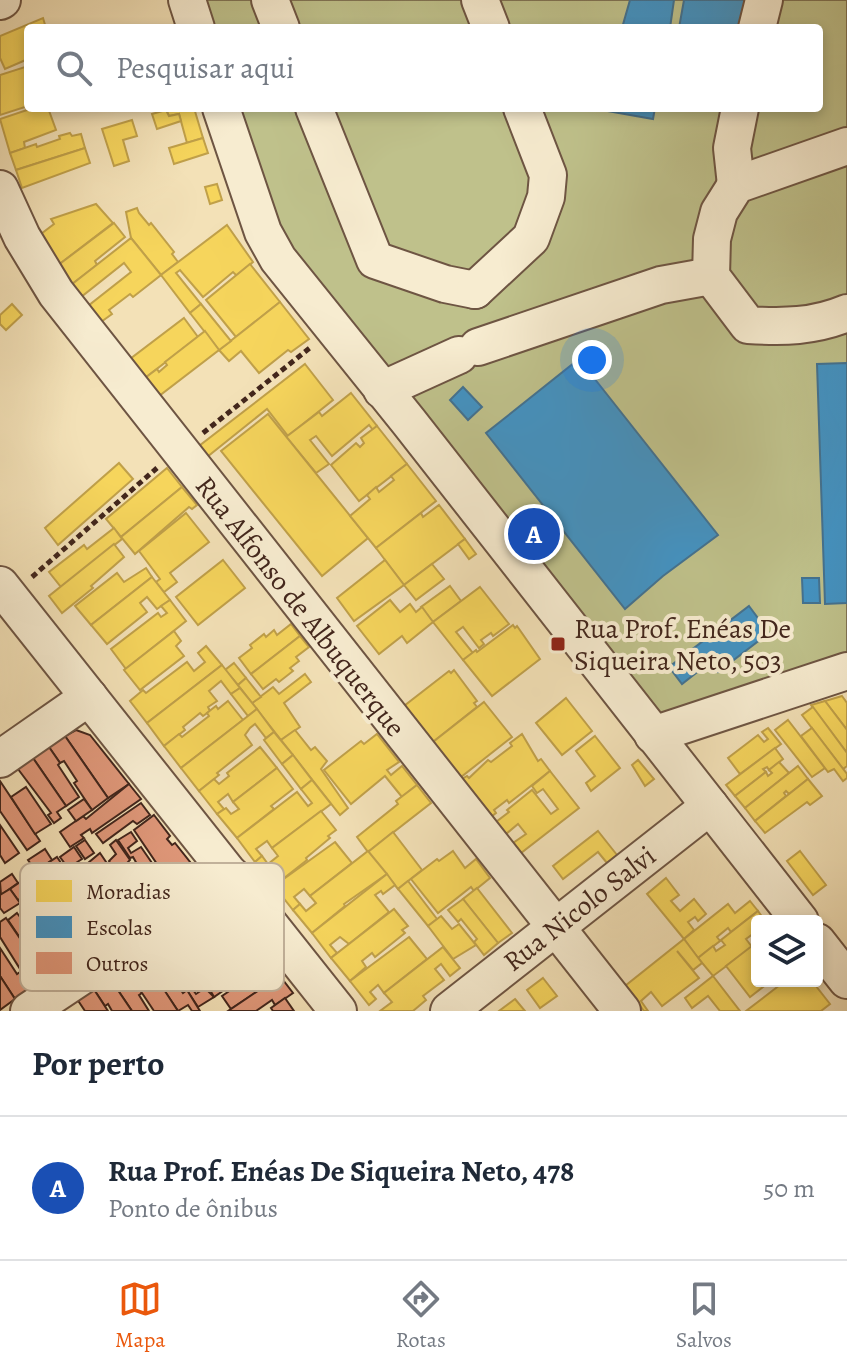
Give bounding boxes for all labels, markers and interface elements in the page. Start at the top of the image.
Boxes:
search box [24,24,823,112]
icon: search [52,46,96,90]
text: Pesquisar aqui [116,48,294,88]
your location [572,340,612,380]
street label: Rua Alfonso de Albuquerque [186,468,414,745]
pin: A [508,504,560,564]
place label: Rua Prof. Enéas De Siqueira Neto, 503 [574,610,791,680]
marker: Rua Prof. Enéas De Siqueira Neto, 503 [549,635,567,653]
street label: Rua Nicolo Salvi [495,837,664,980]
legend [20,863,284,991]
text: Moradias [86,877,171,907]
text: Escolas [86,913,152,943]
map controls [751,915,823,987]
button: layers [751,915,823,987]
text: Outros [86,949,148,979]
text: Por perto [32,1040,165,1087]
text: Rua Prof. Enéas De Siqueira Neto, 478 [108,1151,574,1191]
text: A [50,1171,66,1206]
text: 50 m [763,1171,815,1206]
text: Ponto de ônibus [108,1191,278,1226]
tab: Mapa [115,1277,166,1355]
tab: Rotas [396,1277,446,1355]
tab: Salvos [676,1277,732,1355]

